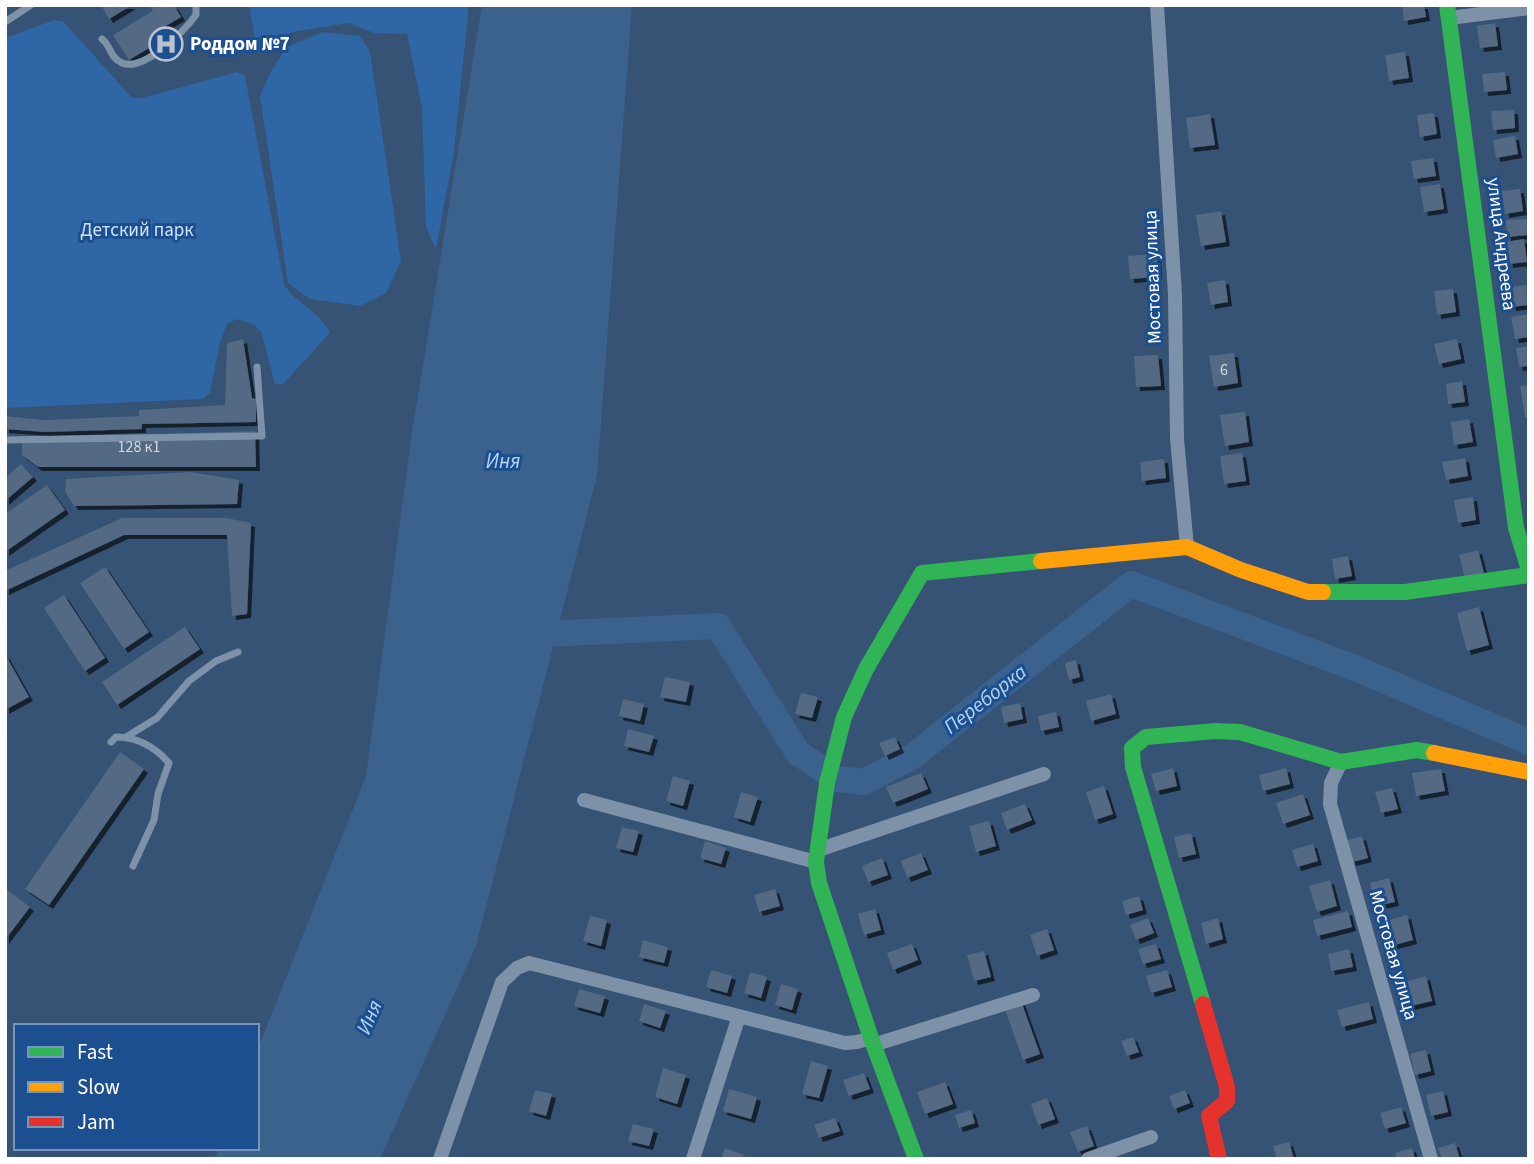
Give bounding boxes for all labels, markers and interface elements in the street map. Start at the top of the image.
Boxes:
hospital icon: Роддом №7 [147,25,185,63]
place label: Роддом №7 [190,31,290,58]
street label: улица Андреева [1479,176,1523,312]
street label: Мостовая улица [1137,210,1169,344]
park label: Детский парк [80,217,194,244]
house number: 6 [1220,359,1228,381]
house number: 128 к1 [118,436,161,458]
water label: Иня [486,446,520,476]
water label: Переборка [937,657,1033,741]
street label: Мостовая улица [1362,887,1424,1023]
water label: Иня [348,995,390,1039]
legend [14,1024,259,1150]
text: Fast [77,1037,113,1067]
text: Slow [77,1072,120,1102]
text: Jam [77,1107,115,1137]

